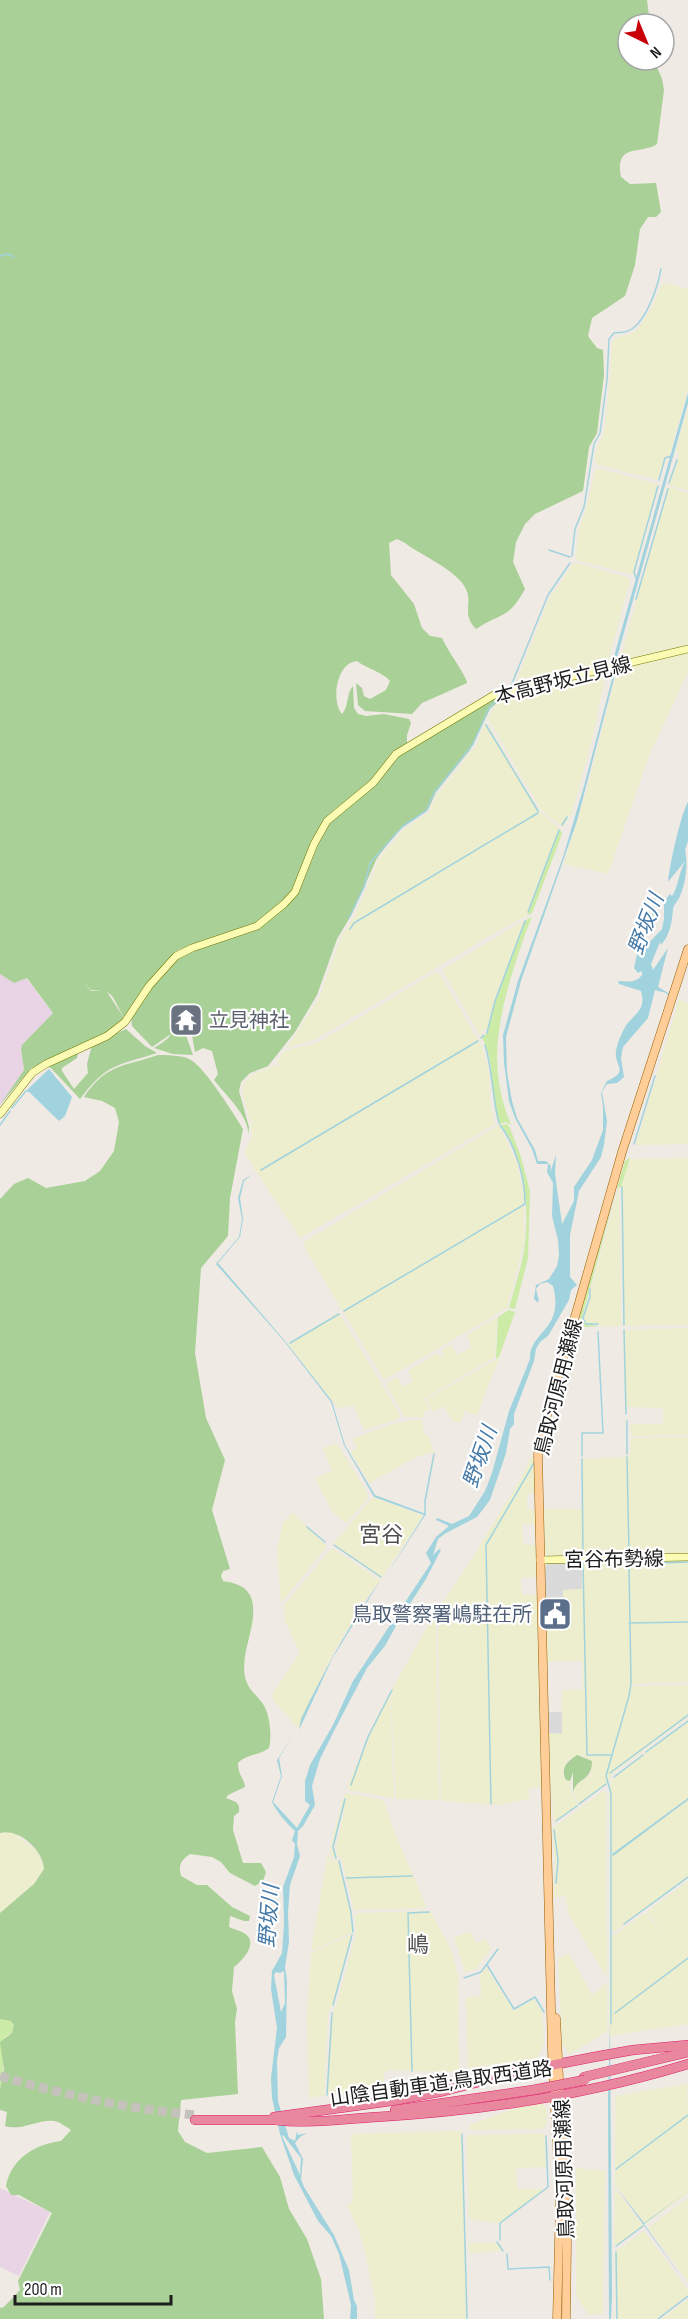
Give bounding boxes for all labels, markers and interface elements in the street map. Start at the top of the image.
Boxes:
north arrow [616,12,676,72]
text: N [646,42,665,62]
street label: 本高野坂立見線 [492,652,634,710]
water label: 野坂川 [624,888,670,958]
temple icon: 立見神社 [168,1002,204,1038]
place label: 立見神社 [209,1009,289,1033]
street label: 鳥取河原用瀬線 [530,1316,588,1458]
water label: 野坂川 [458,1421,503,1491]
district label: 宮谷 [359,1522,403,1549]
street label: 宮谷布勢線 [564,1547,664,1573]
public building icon: 鳥取警察署嶋駐在所 [537,1596,573,1632]
place label: 鳥取警察署嶋駐在所 [352,1603,532,1627]
water label: 野坂川 [255,1882,284,1948]
district label: 嶋 [407,1932,429,1959]
street label: 山陰自動車道;鳥取西道路 [329,2057,554,2111]
street label: 鳥取河原用瀬線 [551,2099,579,2239]
scale bar [15,2268,171,2306]
text: 200 m [24,2279,62,2300]

